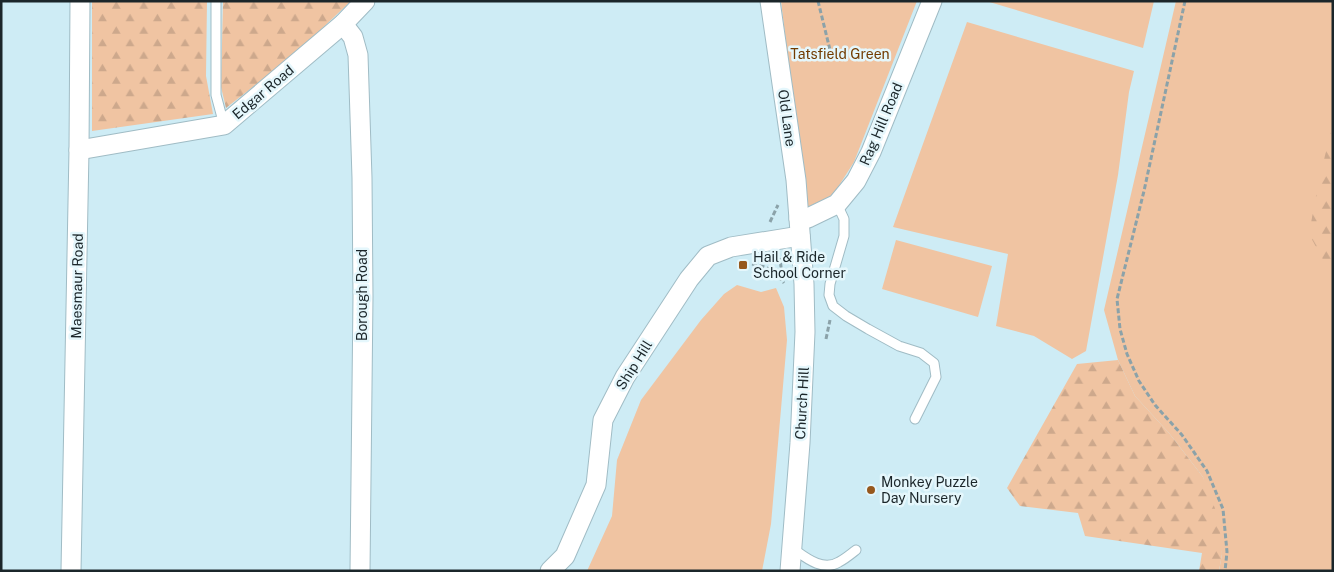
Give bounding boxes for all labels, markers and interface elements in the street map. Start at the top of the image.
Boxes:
park label: Tatsfield Green [790,46,890,62]
street label: Edgar Road [229,62,297,122]
street label: Rag Hill Road [856,80,906,168]
street label: Old Lane [775,88,799,148]
street label: Maesmaur Road [68,233,86,339]
street label: Borough Road [354,249,370,341]
place label: Hail & Ride School Corner [753,249,846,281]
marker: Hail & Ride School Corner [737,259,749,271]
street label: Ship Hill [613,337,655,393]
street label: Church Hill [792,366,812,440]
place label: Monkey Puzzle Day Nursery [881,474,978,506]
marker: Monkey Puzzle Day Nursery [865,484,877,496]

